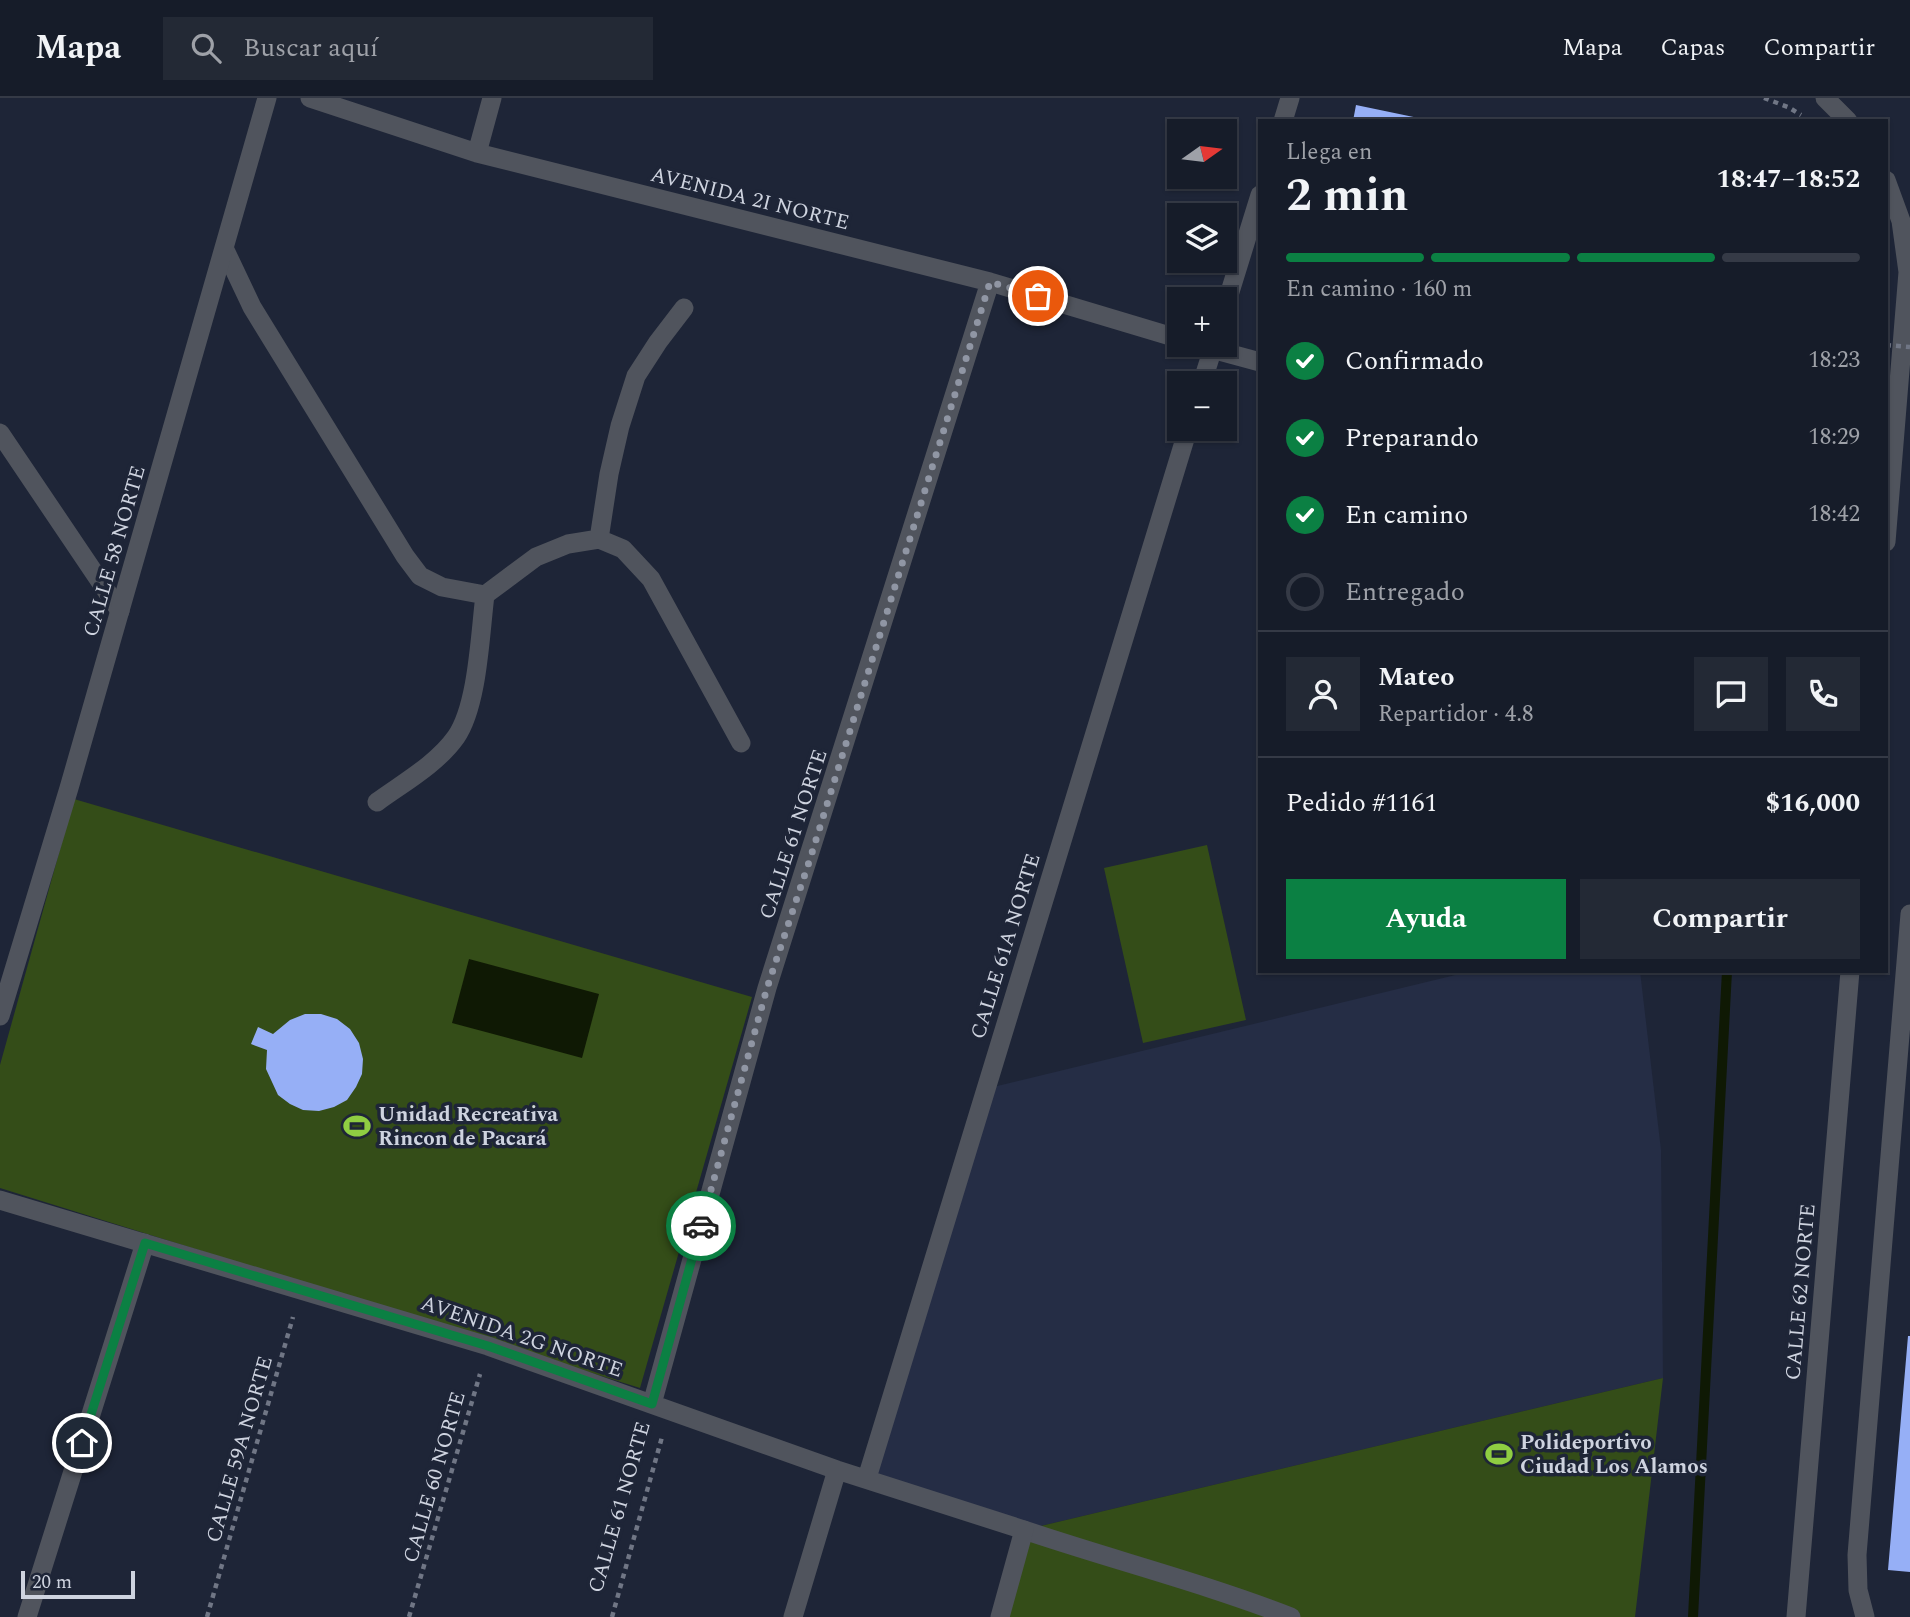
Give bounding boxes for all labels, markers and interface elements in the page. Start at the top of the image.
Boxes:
search box [163,17,653,80]
text: Mapa [35,23,121,73]
text: Buscar aquí [243,28,378,68]
icon: search [187,29,225,67]
text: Mapa [1562,30,1622,66]
text: Capas [1660,30,1725,66]
text: Compartir [1763,30,1875,66]
north arrow [1167,119,1237,189]
map controls [1167,119,1237,441]
text: Llega en [1286,135,1372,170]
street label: AVENIDA 2I NORTE [647,159,853,239]
text: 18:47–18:52 [1716,159,1860,199]
text: 2 min [1286,161,1408,231]
button: layers [1167,203,1237,273]
pin [1008,266,1068,326]
text: En camino · 160 m [1286,272,1472,307]
icon: bag [1019,277,1057,315]
button: + [1167,287,1237,357]
text: Confirmado [1345,341,1484,381]
icon: check [1286,342,1324,380]
text: 18:23 [1808,343,1860,378]
button: − [1167,371,1237,441]
text: Preparando [1345,418,1479,458]
icon: check [1286,419,1324,457]
text: 18:29 [1808,420,1860,455]
street label: CALLE 58 NORTE [75,462,155,641]
text: En camino [1345,495,1468,535]
icon: check [1286,496,1324,534]
text: 18:42 [1808,497,1860,532]
text: Entregado [1345,572,1465,612]
button: person [1286,657,1360,731]
text: Mateo [1378,657,1455,697]
button: chat [1694,657,1768,731]
button: phone [1786,657,1860,731]
text: Repartidor · 4.8 [1378,697,1534,732]
street label: CALLE 61 NORTE [751,745,837,923]
text: Pedido #1161 [1286,783,1437,823]
text: $16,000 [1766,783,1860,823]
street label: CALLE 61A NORTE [962,849,1049,1043]
button: Ayuda [1286,879,1566,959]
button: Compartir [1580,879,1860,959]
place label: Unidad Recreativa Rincon de Pacará [378,1099,558,1155]
sports icon: Unidad Recreativa Rincon de Pacará [342,1111,372,1141]
courier [666,1191,736,1261]
street label: CALLE 62 NORTE [1777,1202,1825,1382]
icon: car [682,1207,720,1245]
street label: AVENIDA 2G NORTE [416,1287,627,1387]
street label: CALLE 59A NORTE [198,1352,282,1546]
street label: CALLE 60 NORTE [395,1388,475,1567]
pin [52,1413,112,1473]
street label: CALLE 61 NORTE [580,1418,660,1597]
icon: home [63,1424,101,1462]
place label: Polideportivo Ciudad Los Alamos [1520,1427,1708,1483]
sports icon: Polideportivo Ciudad Los Alamos [1484,1439,1514,1469]
scale bar [21,1568,135,1600]
text: 20 m [32,1568,72,1597]

